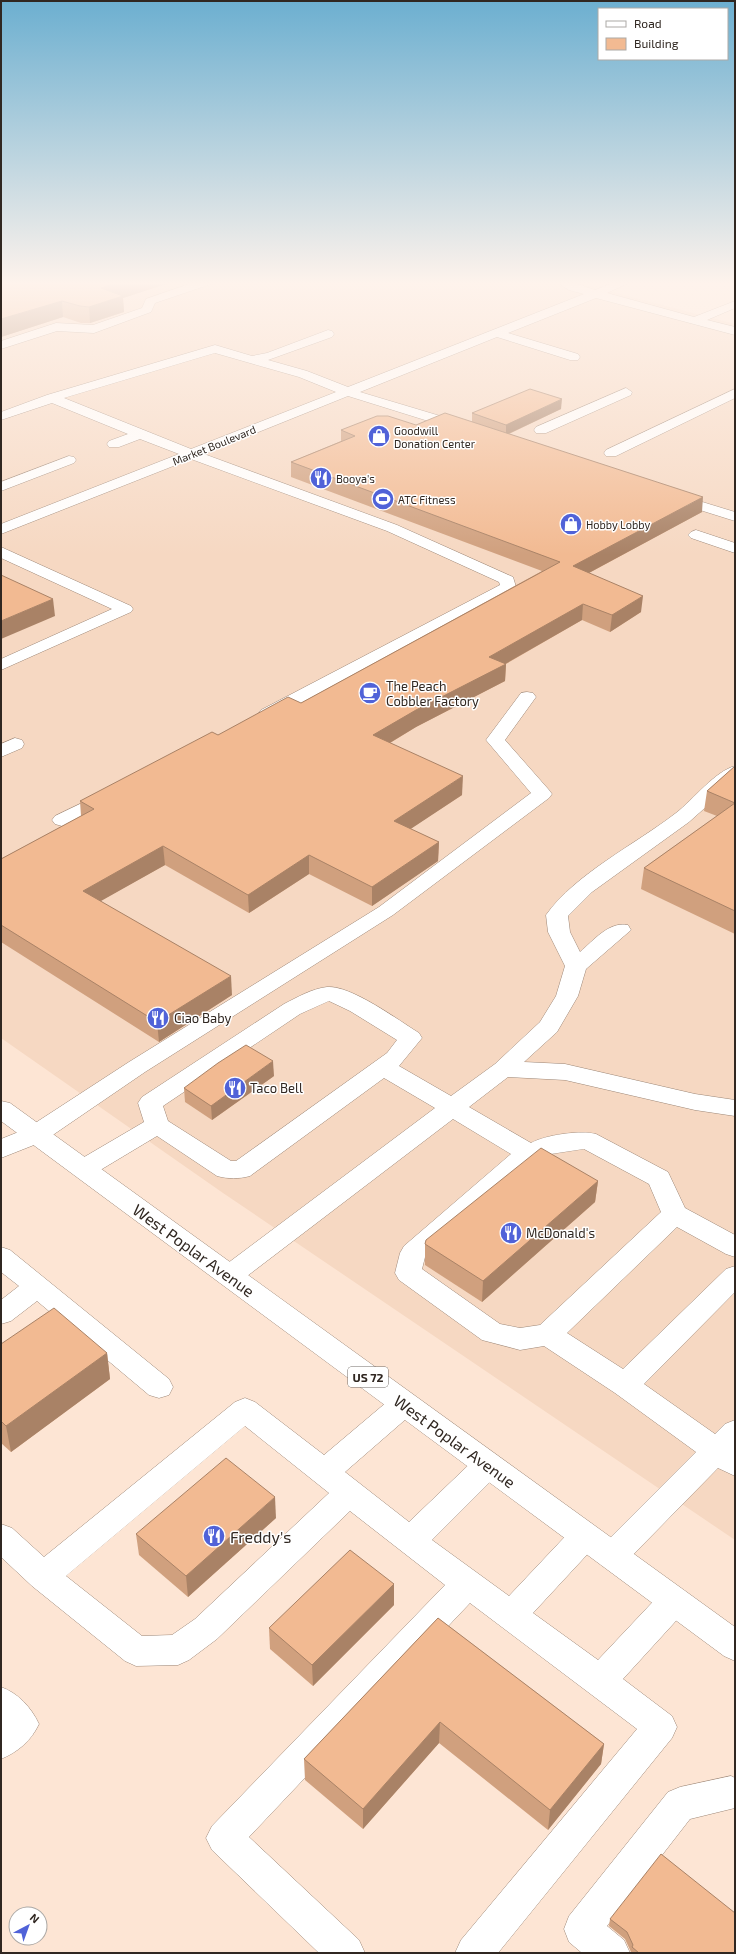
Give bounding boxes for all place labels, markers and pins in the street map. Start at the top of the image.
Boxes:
shop icon: Goodwill Donation Center [366,423,392,449]
place label: Goodwill Donation Center [394,424,476,450]
restaurant icon: Booya's [308,465,334,491]
place label: Booya's [336,472,375,485]
sports icon: ATC Fitness [370,486,396,512]
place label: ATC Fitness [398,493,456,506]
shop icon: Hobby Lobby [558,511,584,537]
place label: Hobby Lobby [586,518,650,531]
place label: The Peach Cobbler Factory [386,678,479,709]
cafe icon: The Peach Cobbler Factory [357,680,383,706]
restaurant icon: Ciao Baby [145,1005,171,1031]
place label: Ciao Baby [174,1010,232,1026]
restaurant icon: Taco Bell [222,1075,248,1101]
place label: Taco Bell [250,1080,303,1096]
restaurant icon: McDonald's [498,1220,524,1246]
place label: McDonald's [526,1225,595,1241]
restaurant icon: Freddy's [201,1523,227,1549]
place label: Freddy's [230,1527,291,1546]

